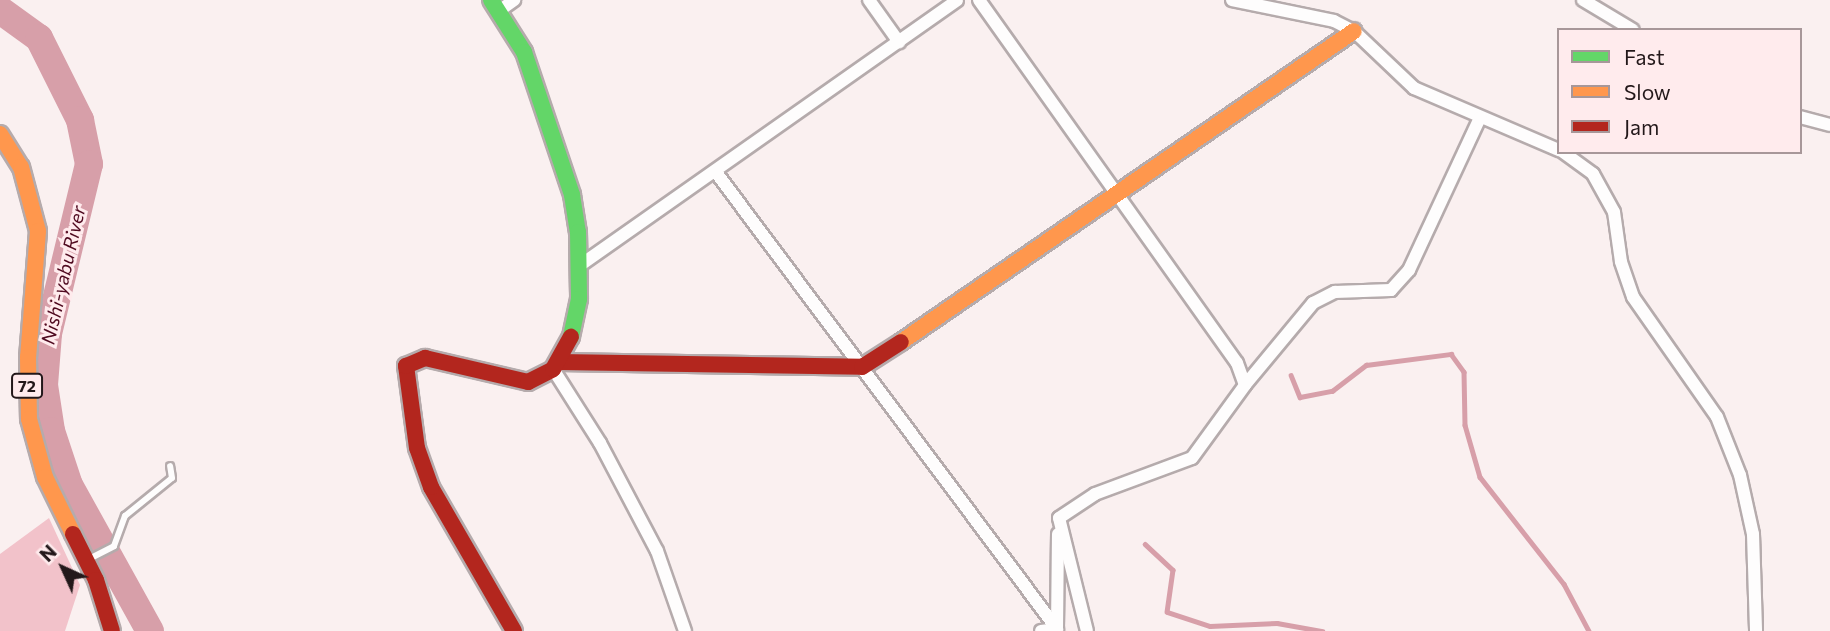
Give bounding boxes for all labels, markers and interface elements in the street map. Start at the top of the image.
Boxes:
legend [1557,28,1802,154]
text: Fast [1624,44,1665,69]
text: Slow [1624,79,1671,104]
text: Jam [1624,114,1659,139]
water label: Nishi-yabu River [36,203,90,347]
road number: 72 [10,374,44,398]
north arrow [28,533,98,603]
text: N [35,540,61,566]

